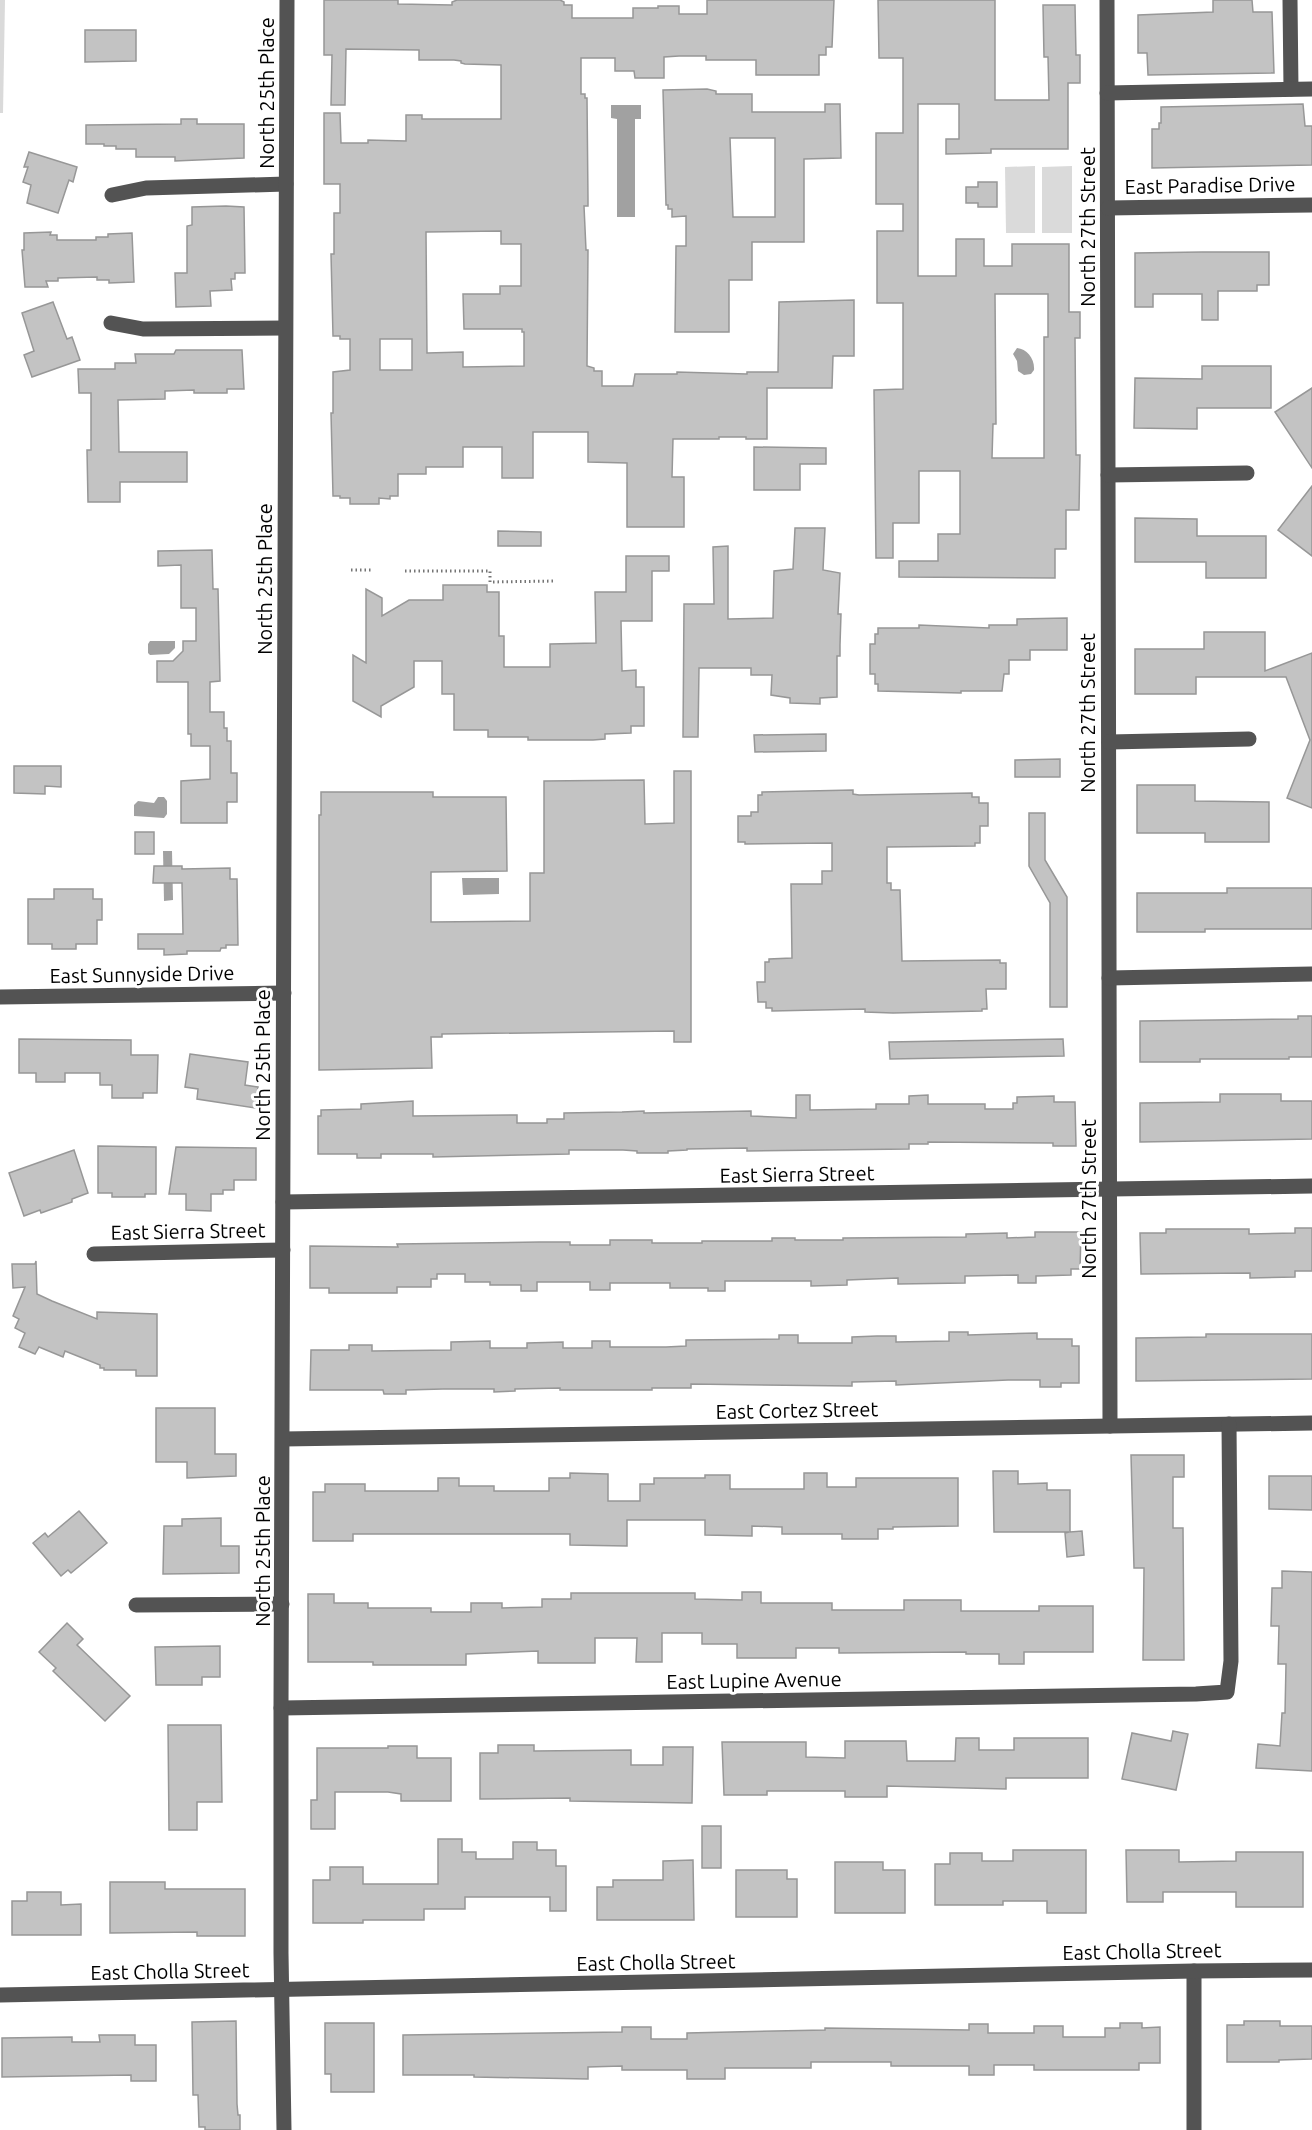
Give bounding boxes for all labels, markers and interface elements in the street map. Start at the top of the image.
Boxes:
street label: North 25th Place [255,17,278,169]
street label: North 27th Street [1076,147,1099,307]
street label: East Paradise Drive [1124,172,1296,198]
street label: North 25th Place [253,503,276,655]
street label: North 27th Street [1076,633,1099,793]
street label: East Sunnyside Drive [49,961,235,987]
street label: North 25th Place [251,989,274,1141]
street label: North 27th Street [1077,1119,1100,1279]
street label: East Sierra Street [719,1161,875,1187]
street label: East Sierra Street [110,1218,266,1244]
street label: East Cortez Street [716,1397,879,1423]
street label: North 25th Place [251,1475,274,1627]
street label: East Lupine Avenue [666,1667,842,1693]
street label: East Cholla Street [1062,1938,1222,1964]
street label: East Cholla Street [576,1949,736,1975]
street label: East Cholla Street [90,1958,250,1984]

